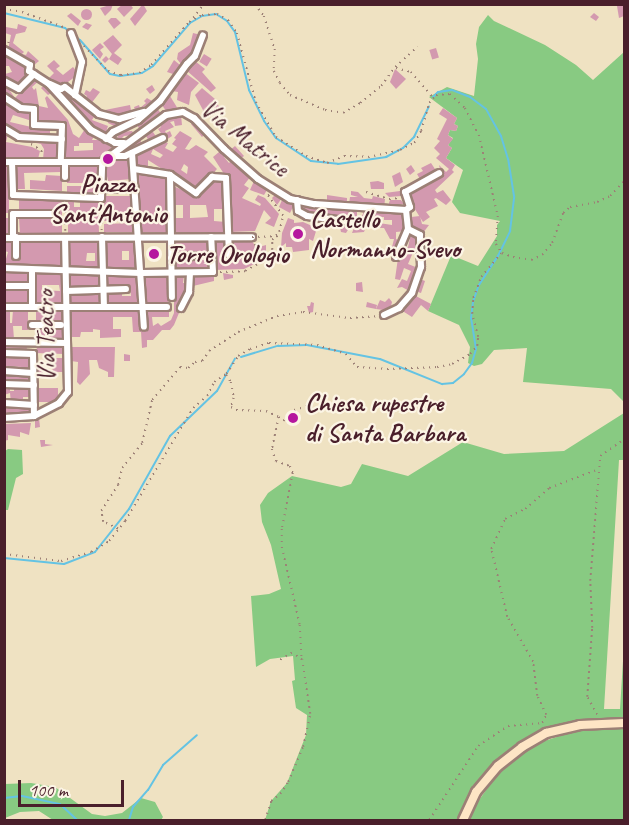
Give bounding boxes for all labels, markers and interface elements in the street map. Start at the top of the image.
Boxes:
street label: Via Matrice [194,93,296,183]
marker: Piazza Sant'Antonio [101,152,115,166]
place label: Piazza Sant'Antonio [49,168,167,230]
place label: Castello Normanno-Svevo [310,203,460,264]
marker: Castello Normanno-Svevo [291,227,305,241]
place label: Torre Orologio [166,238,289,270]
marker: Torre Orologio [147,247,161,261]
street label: Via Teatro [30,291,62,381]
place label: Chiesa rupestre di Santa Barbara [305,387,466,448]
marker: Chiesa rupestre di Santa Barbara [286,411,300,425]
scale bar [21,768,128,806]
text: 100 m [29,779,68,801]

